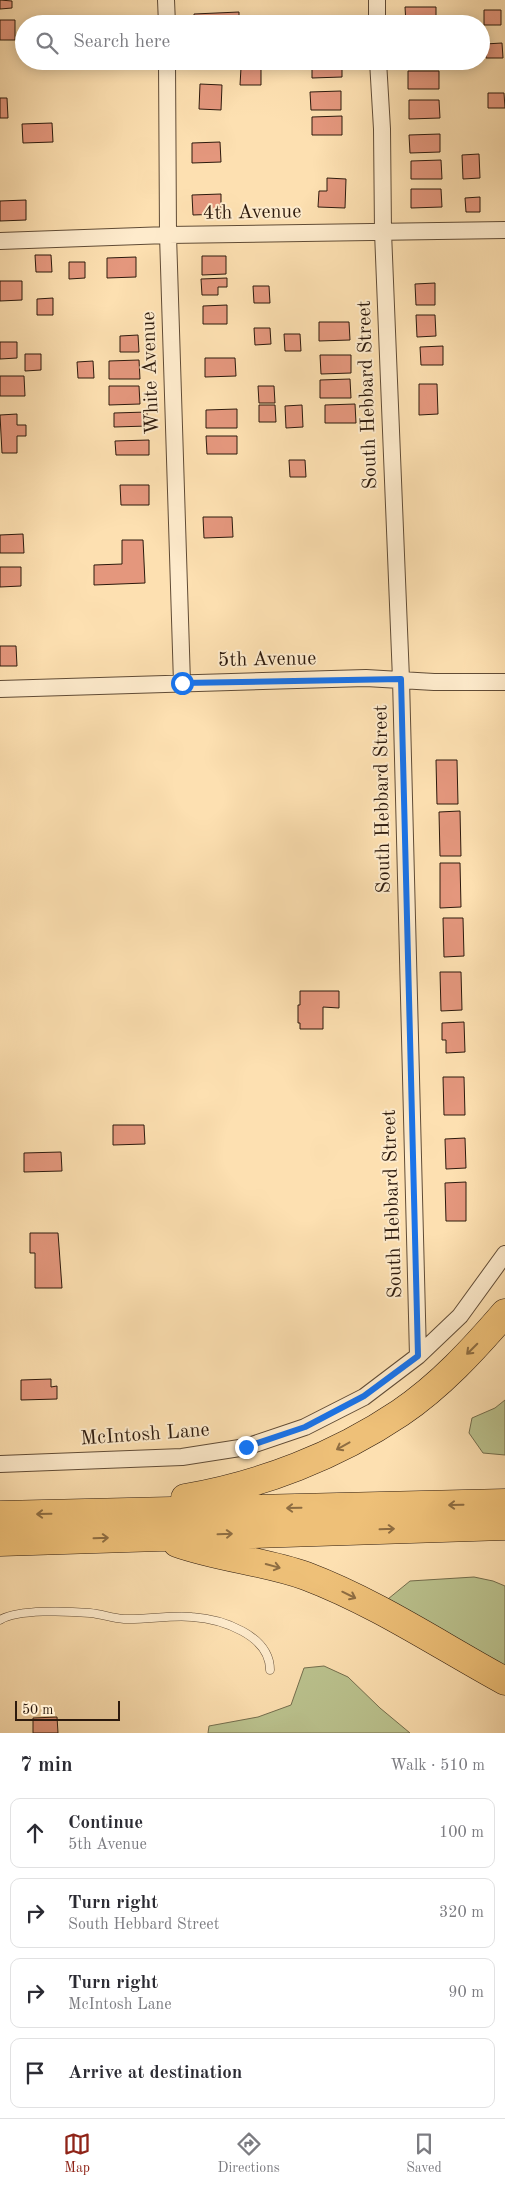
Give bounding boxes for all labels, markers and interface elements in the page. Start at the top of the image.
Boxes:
search box [15,15,490,70]
icon: search [33,29,61,57]
text: Search here [73,33,170,52]
street label: 4th Avenue [203,202,301,224]
street label: South Hebbard Street [355,300,381,490]
street label: White Avenue [139,311,163,435]
street label: 5th Avenue [218,649,316,671]
route start [171,672,194,695]
street label: South Hebbard Street [371,704,395,894]
street label: South Hebbard Street [380,1109,406,1299]
one-way arrow [466,1343,478,1355]
street label: McIntosh Lane [80,1421,210,1449]
route end [235,1436,258,1459]
one-way arrow [336,1441,351,1451]
one-way arrow [449,1500,465,1509]
one-way arrow [286,1504,302,1513]
one-way arrow [36,1509,52,1519]
one-way arrow [378,1524,395,1534]
one-way arrow [216,1529,232,1538]
one-way arrow [93,1533,109,1542]
one-way arrow [264,1562,280,1571]
one-way arrow [341,1590,356,1600]
scale bar [15,1698,120,1721]
text: 50 m [22,1703,53,1717]
text: 7 min [20,1755,73,1776]
text: Walk · 510 m [390,1758,485,1774]
text: Continue [68,1814,143,1833]
icon: ahead [21,1819,49,1847]
text: 100 m [439,1825,484,1841]
text: 5th Avenue [68,1837,147,1853]
text: Turn right [68,1894,158,1913]
icon: right [21,1899,49,1927]
text: 320 m [439,1905,484,1921]
text: South Hebbard Street [68,1917,219,1933]
text: Turn right [68,1974,158,1993]
icon: right [21,1979,49,2007]
text: 90 m [448,1985,484,2001]
text: McIntosh Lane [68,1997,172,2013]
icon: arrive [21,2059,49,2087]
text: Arrive at destination [68,2064,242,2083]
tab: Map [63,2130,91,2177]
tab: Directions [218,2130,280,2177]
tab: Saved [406,2130,442,2177]

